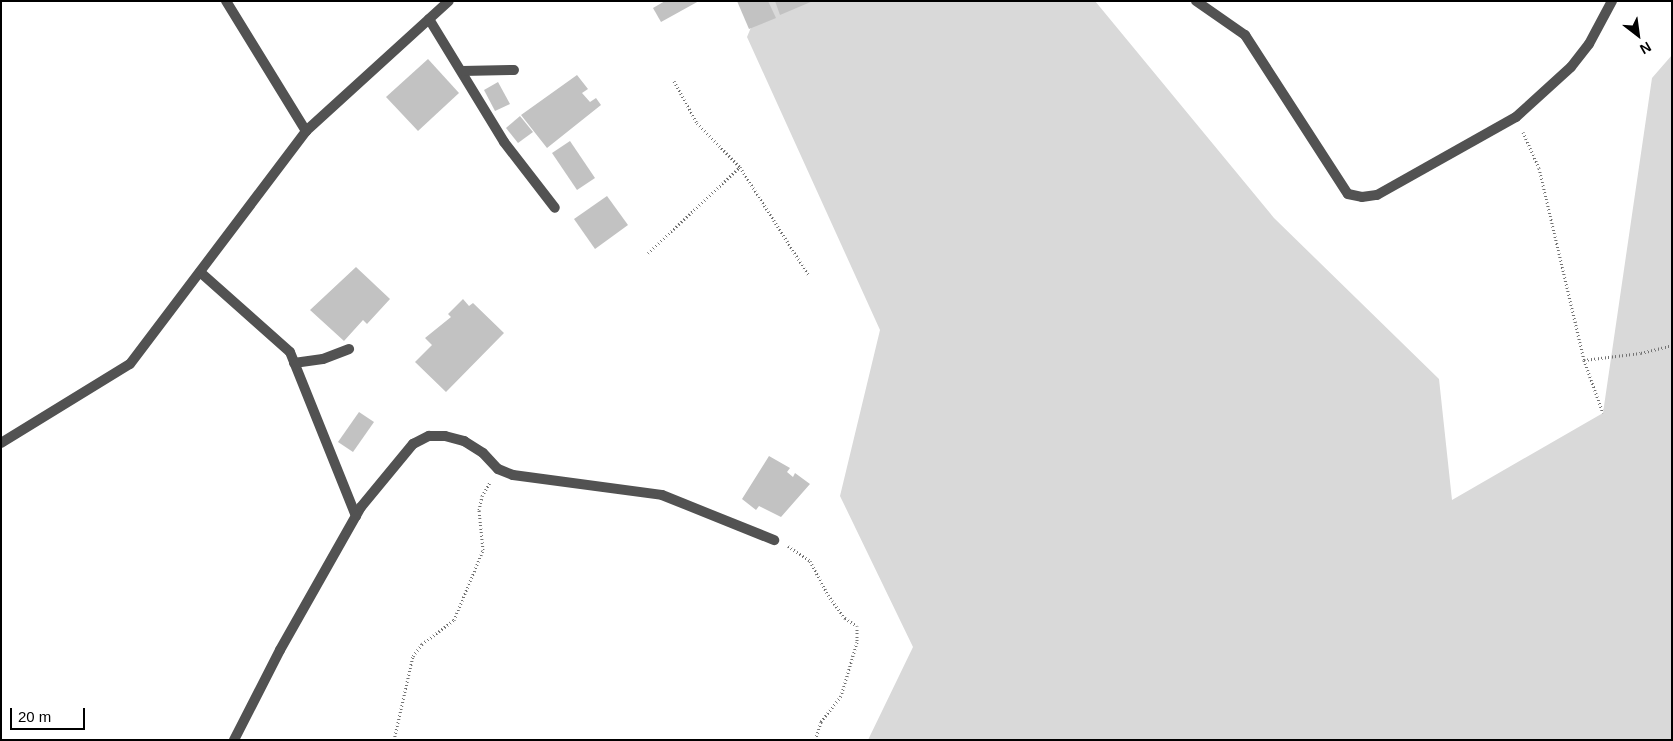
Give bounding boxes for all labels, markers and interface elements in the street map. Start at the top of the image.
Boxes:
north arrow [1613,10,1663,60]
text: N [1637,39,1654,57]
scale bar [12,698,88,730]
text: 20 m [18,708,51,725]

